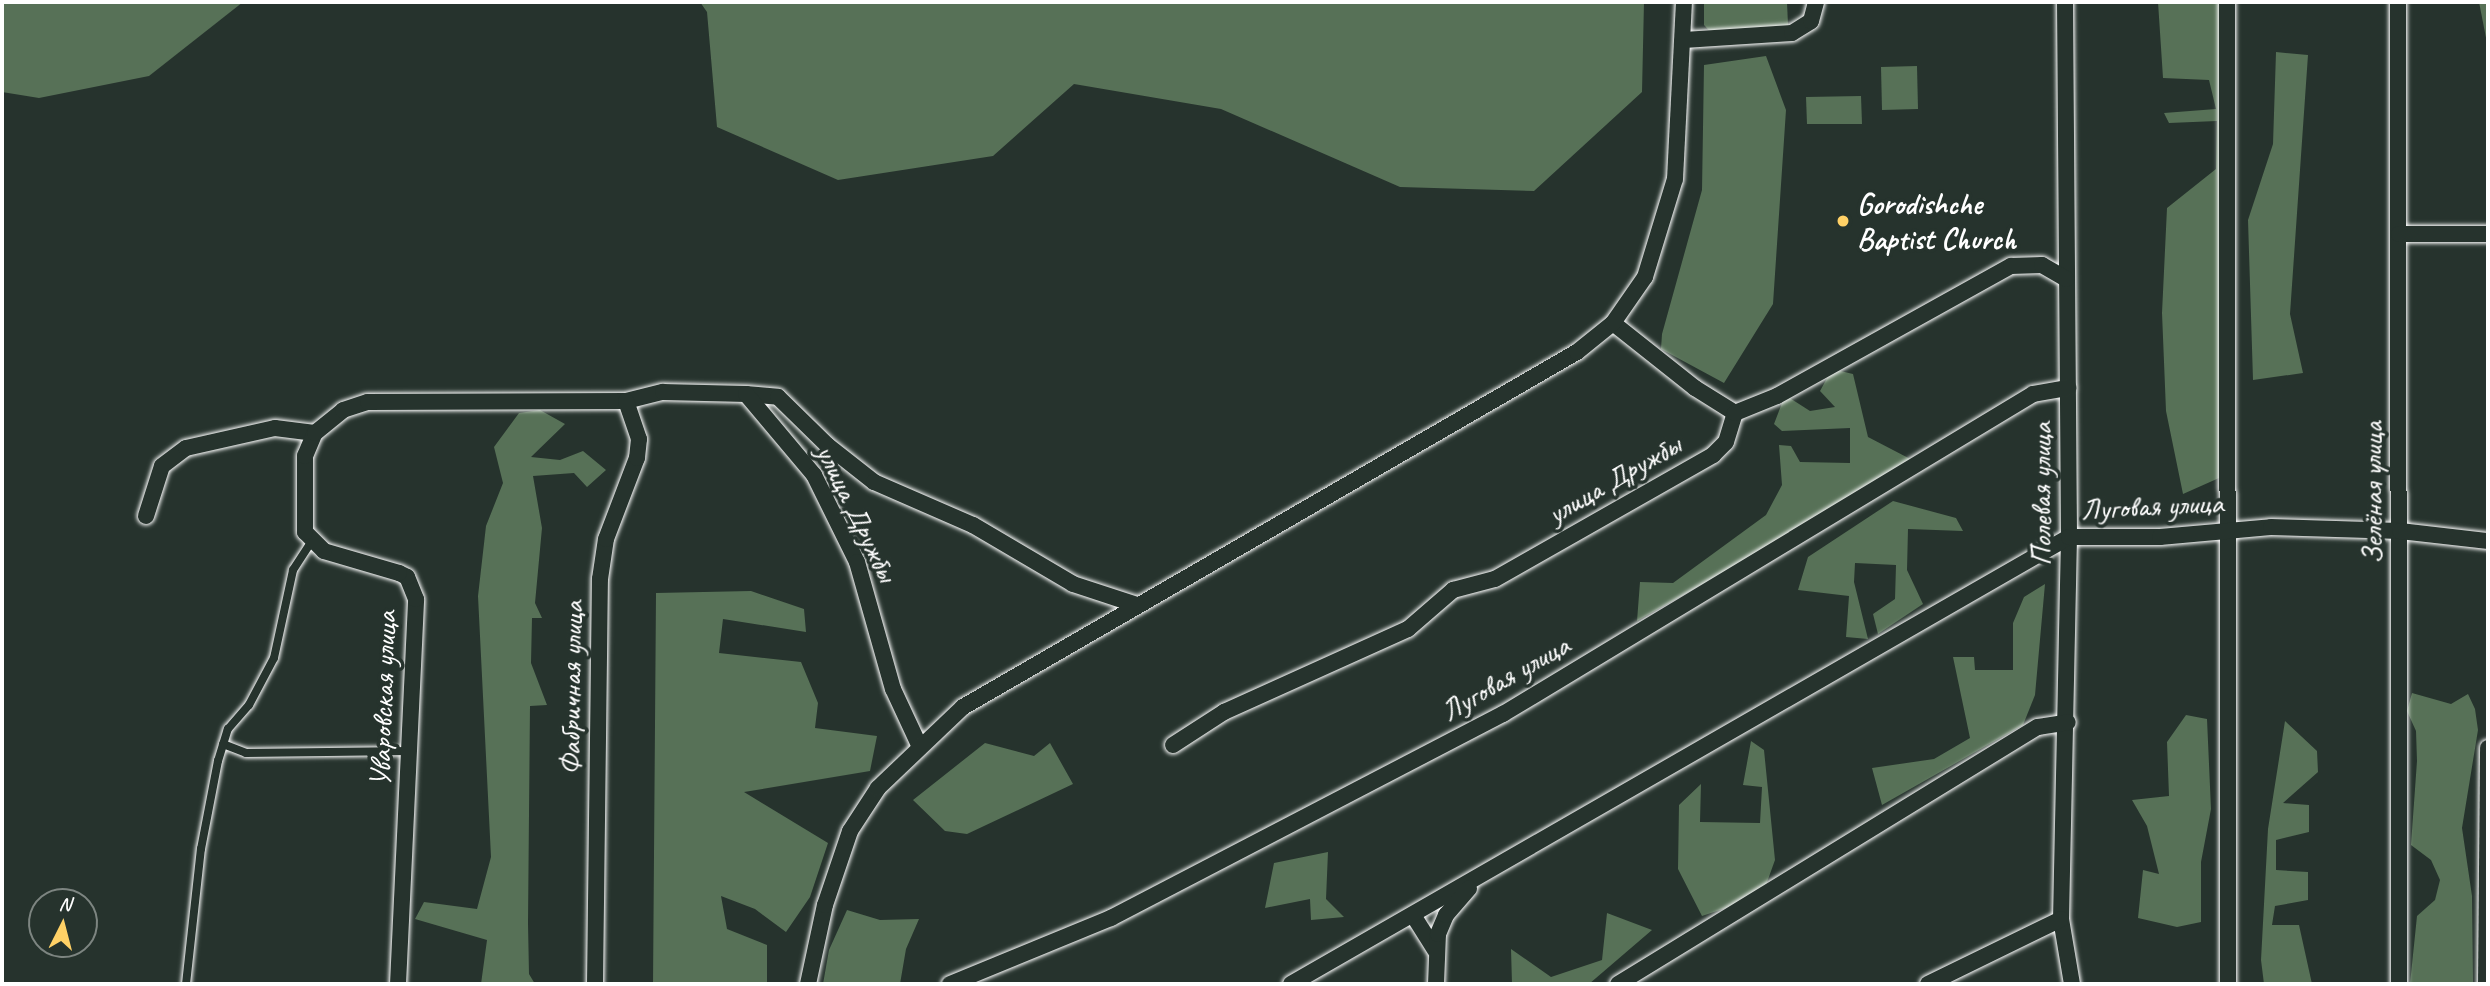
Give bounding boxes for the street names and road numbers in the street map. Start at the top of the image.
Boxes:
street label: Зелёная улица [2354,420,2390,566]
street label: Полевая улица [2023,421,2059,567]
street label: улица Дружбы [1541,427,1687,531]
street label: улица Дружбы [809,439,905,587]
street label: Луговая улица [2079,484,2225,528]
street label: Фабричная улица [551,599,591,777]
street label: Уваровская улица [362,610,404,788]
street label: Луговая улица [1434,626,1576,730]

